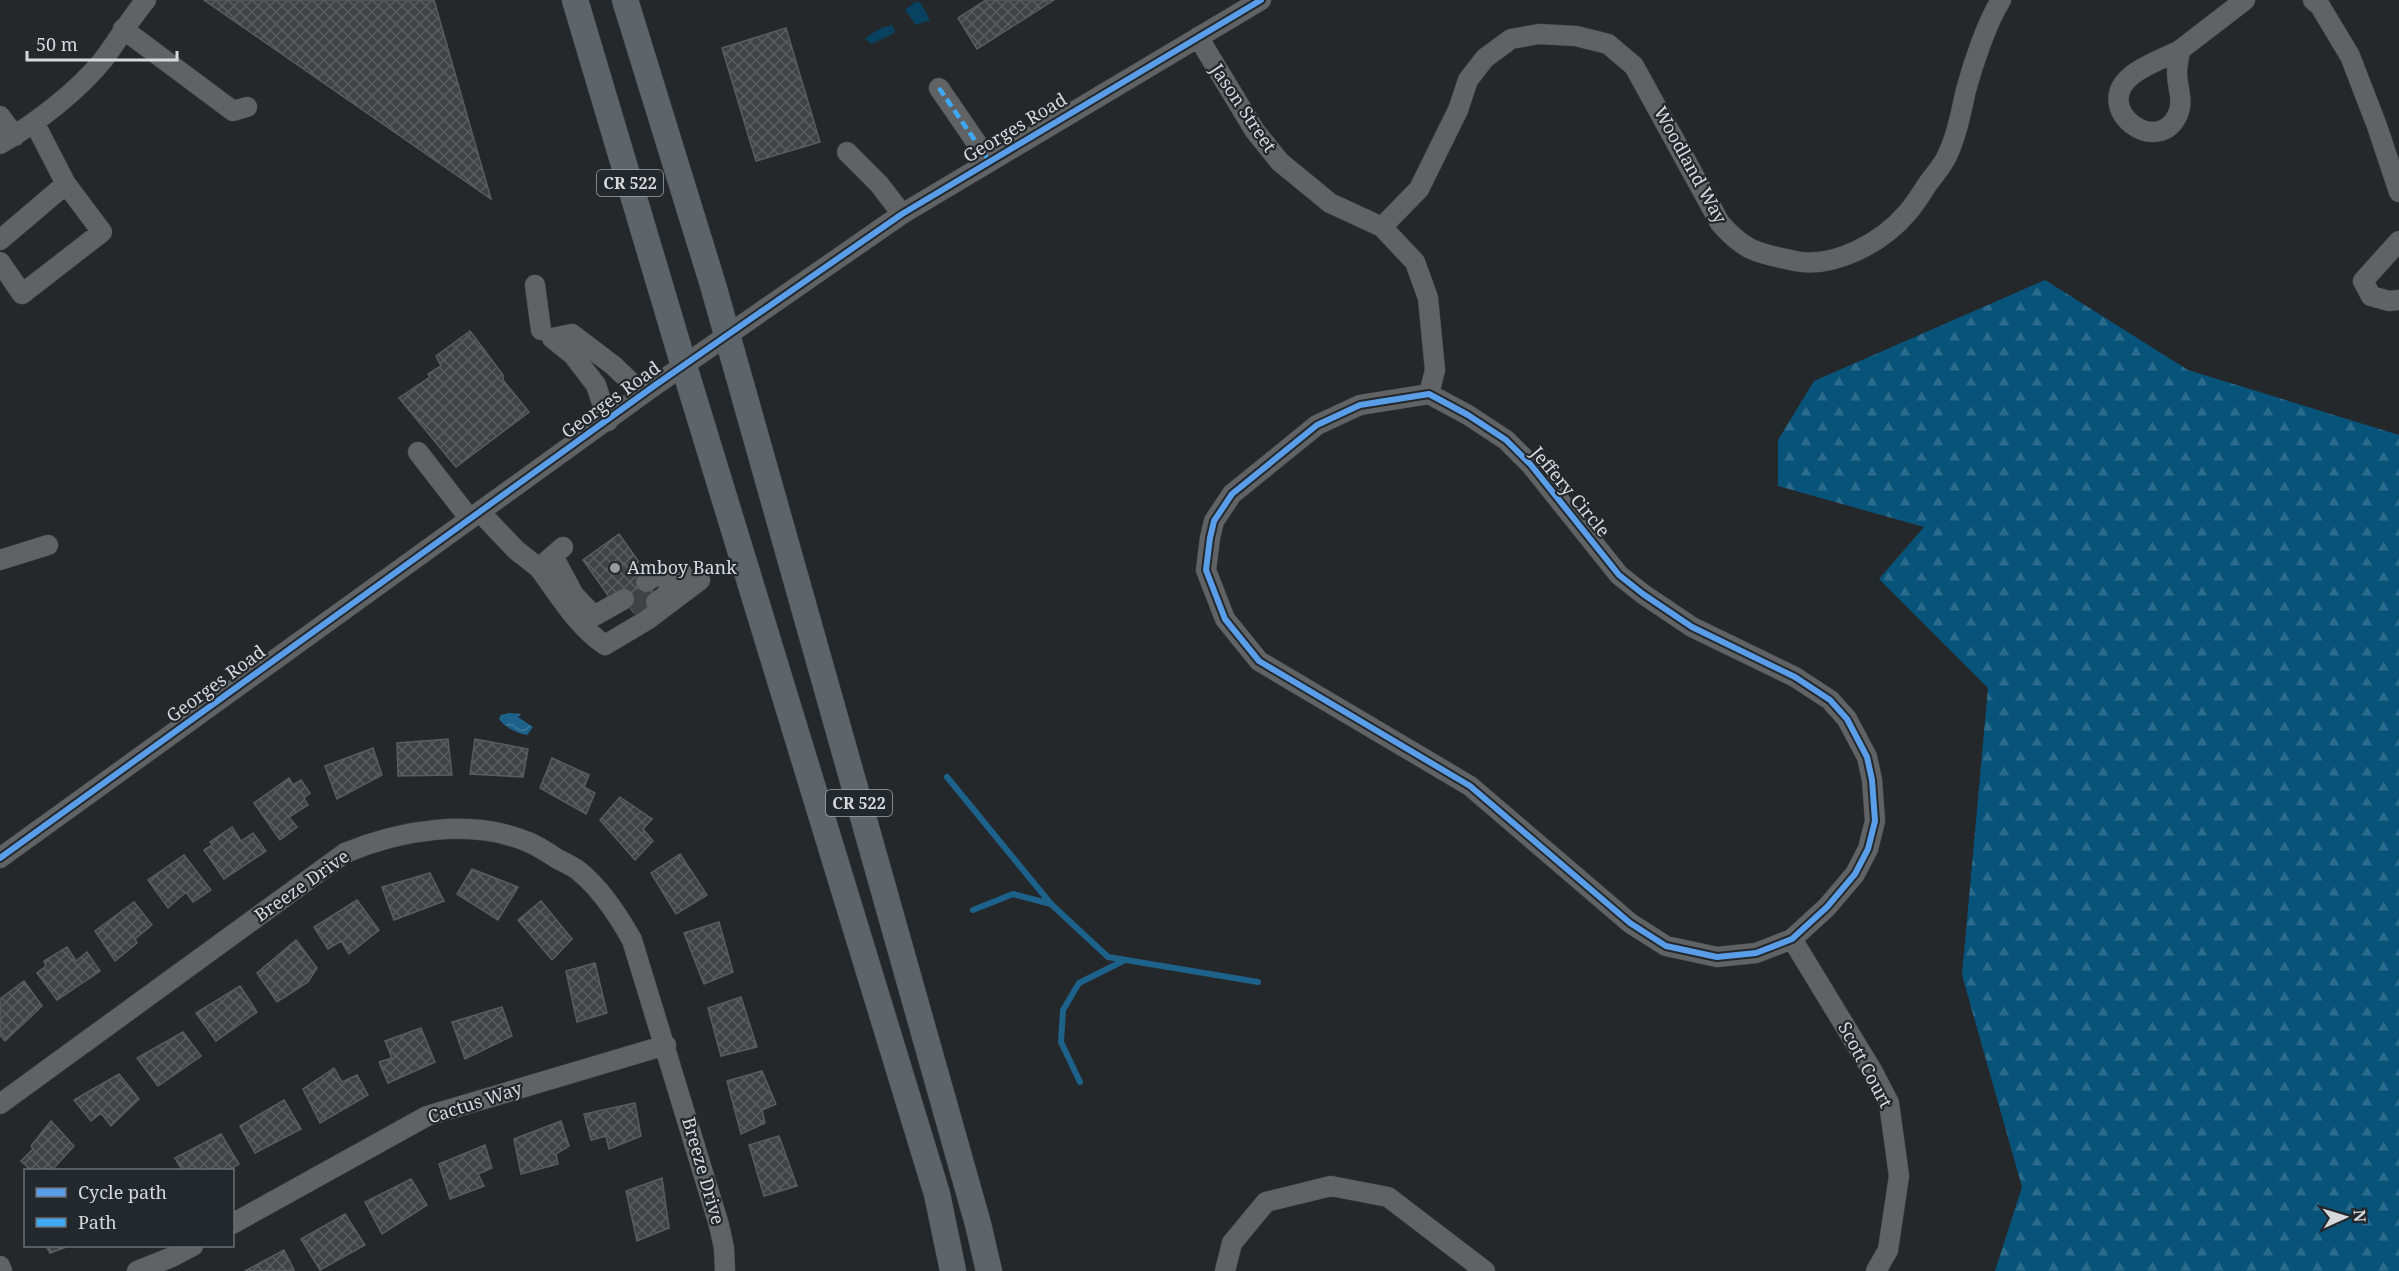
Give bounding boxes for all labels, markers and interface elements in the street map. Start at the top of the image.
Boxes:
scale bar [27,24,177,62]
text: 50 m [36,32,78,56]
street label: Jason Street [1205,58,1282,156]
street label: Georges Road [958,87,1071,168]
street label: Woodland Way [1649,102,1733,228]
road number: CR 522 [597,170,663,196]
street label: Georges Road [556,355,665,443]
street label: Jeffery Circle [1525,440,1616,542]
place label: Amboy Bank [627,555,737,579]
marker: Amboy Bank [608,561,622,575]
street label: Georges Road [161,639,270,727]
road number: CR 522 [826,790,892,816]
street label: Breeze Drive [249,844,354,927]
street label: Scott Court [1833,1017,1899,1112]
street label: Cactus Way [424,1075,526,1129]
street label: Breeze Drive [677,1114,731,1227]
legend [24,1169,234,1247]
text: Cycle path [78,1180,167,1204]
north arrow [2315,1187,2375,1247]
text: N [2349,1209,2371,1223]
text: Path [78,1210,117,1234]

